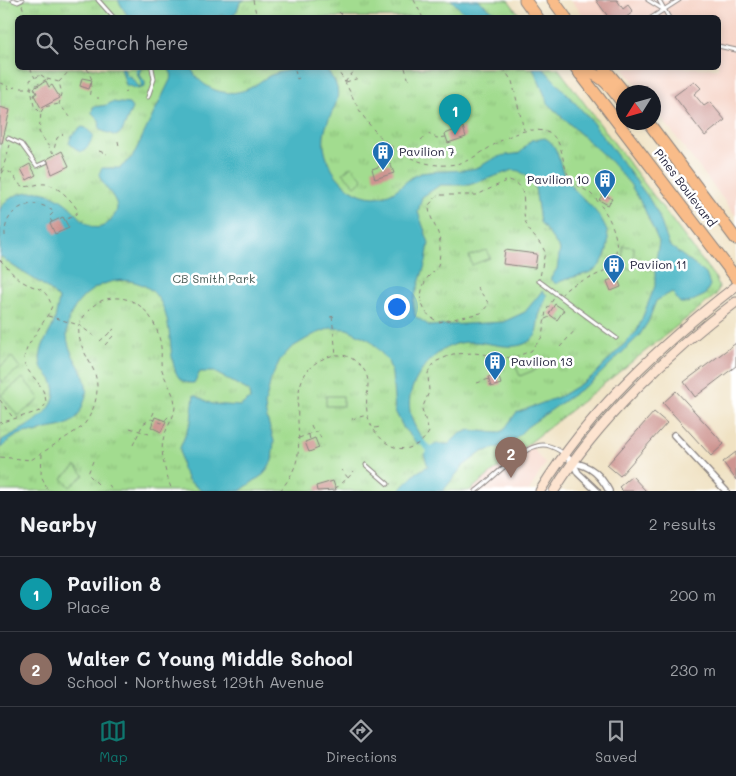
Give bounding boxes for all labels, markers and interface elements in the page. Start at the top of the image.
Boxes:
search box [15,15,721,70]
icon: search [33,29,61,57]
text: Search here [73,30,189,55]
north arrow [616,85,661,130]
pin: 1 [439,94,471,135]
building icon: Pavilion 7 [371,140,395,171]
place label: Pavilion 7 [399,143,455,159]
street label: Pines Boulevard [651,145,721,230]
building icon: Pavilion 10 [593,168,617,199]
place label: Pavilion 10 [527,171,590,187]
building icon: Paviion 11 [602,253,626,284]
place label: Paviion 11 [630,256,687,272]
park label: CB Smith Park [173,270,255,286]
your location [384,294,410,320]
building icon: Pavilion 13 [483,350,507,381]
place label: Pavilion 13 [511,353,573,369]
pin: 2 [495,437,527,478]
text: Nearby [20,510,97,537]
text: 2 results [649,513,716,534]
text: Pavilion 8 [67,571,161,596]
text: 1 [32,584,40,605]
text: 200 m [669,584,716,605]
text: Place [67,596,110,617]
text: Walter C Young Middle School [67,646,353,671]
text: 2 [32,659,40,680]
text: 230 m [670,659,716,680]
text: School · Northwest 129th Avenue [67,671,324,692]
tab: Map [99,717,128,766]
tab: Directions [326,717,397,766]
tab: Saved [595,717,637,766]

